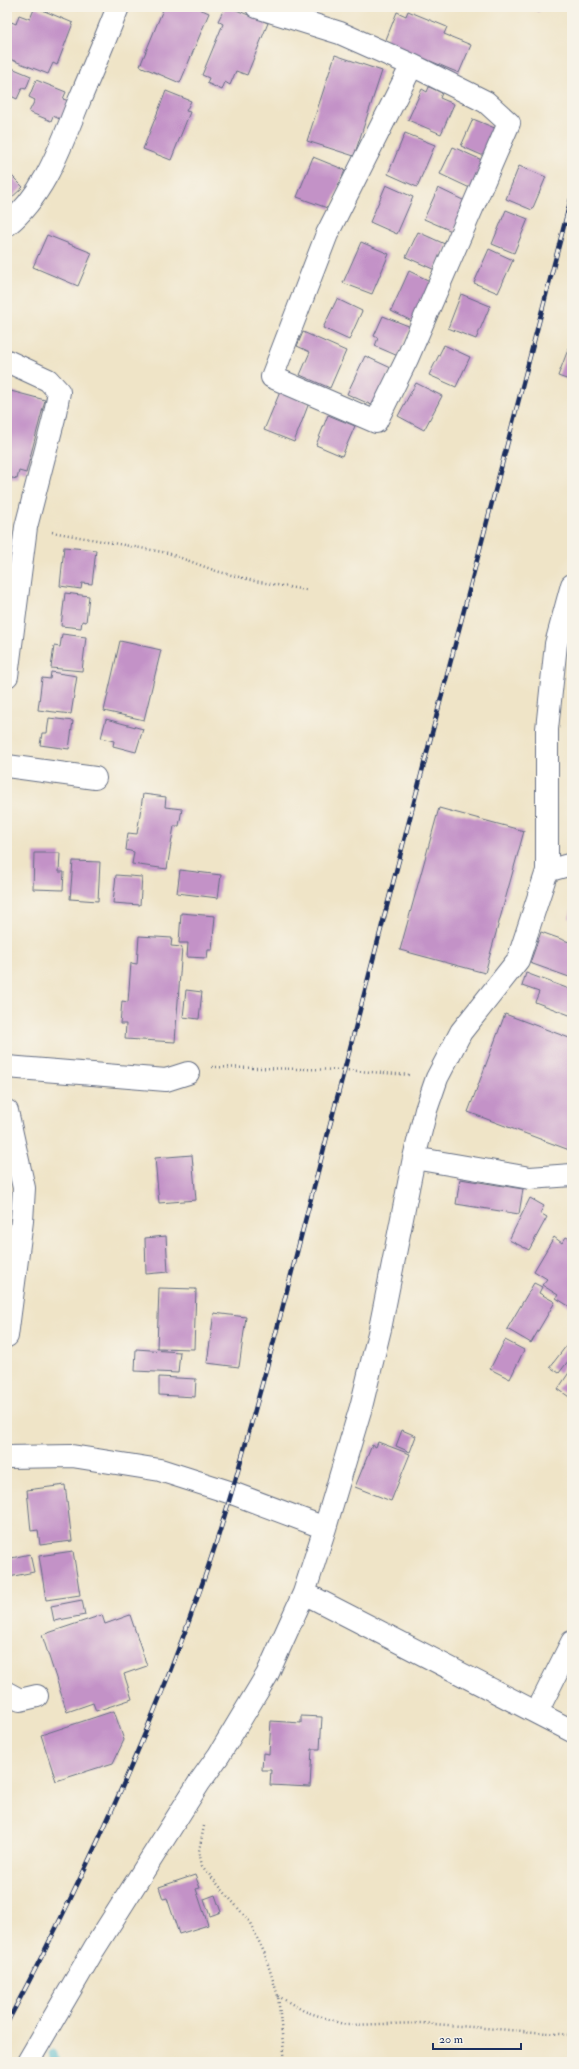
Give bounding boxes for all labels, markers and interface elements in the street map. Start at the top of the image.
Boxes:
scale bar [433,2025,521,2051]
text: 20 m [439,2032,464,2047]

